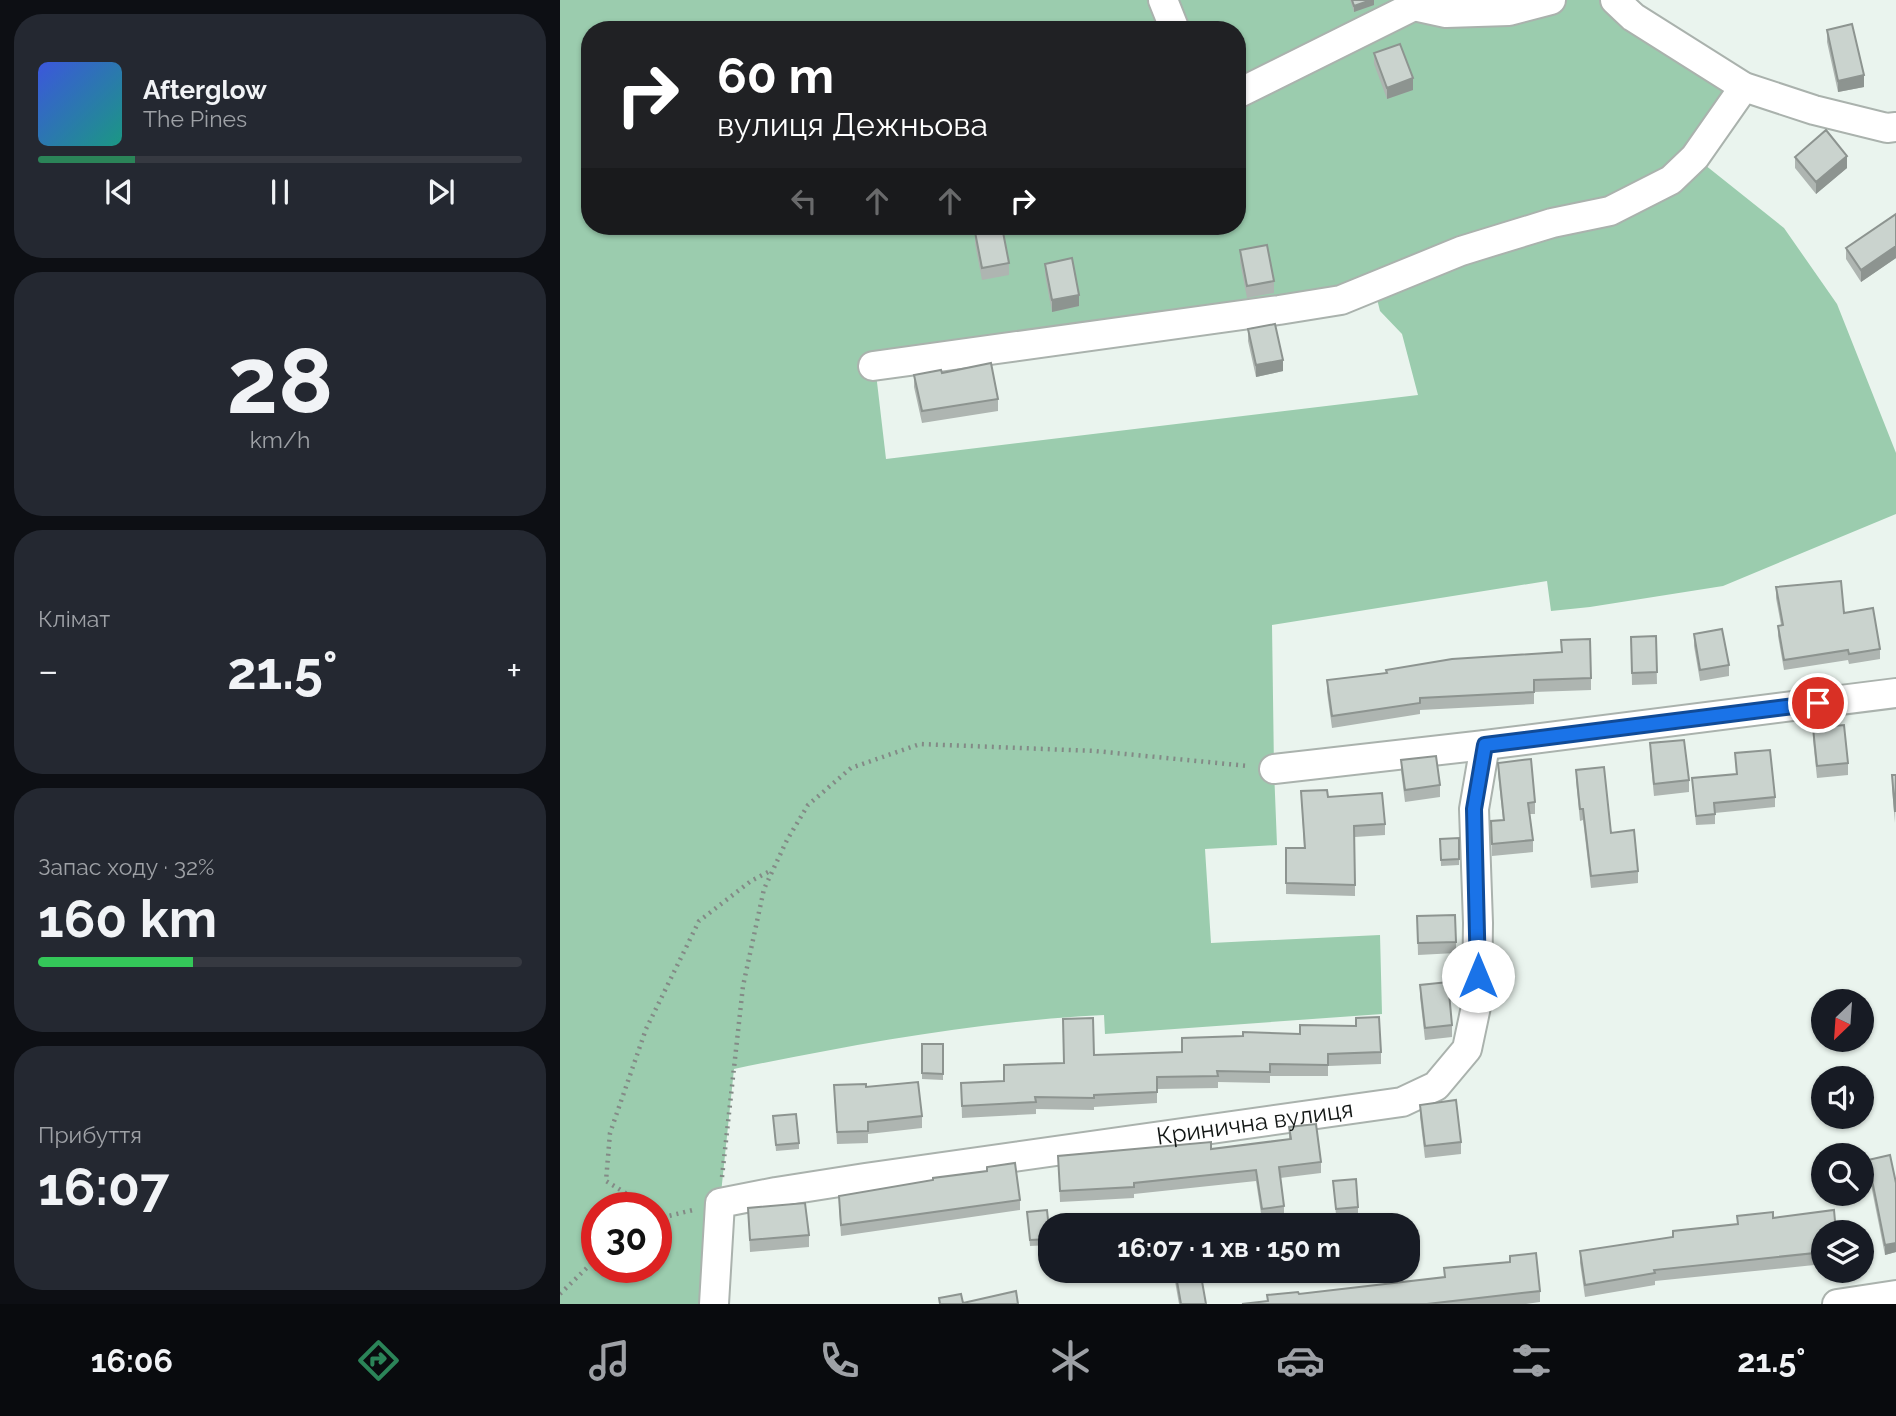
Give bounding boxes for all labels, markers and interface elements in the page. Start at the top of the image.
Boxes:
text: 60 m [717,47,834,104]
icon: right [602,49,693,140]
text: Afterglow [143,75,267,105]
text: The Pines [143,105,247,132]
text: вулиця Дежньова [717,106,988,143]
icon: previous [100,173,138,211]
icon: pause [261,173,299,211]
icon: next [422,173,460,211]
icon: left [785,182,823,220]
icon: ahead [858,182,896,220]
icon: ahead [931,182,969,220]
icon: right [1004,182,1042,220]
text: 28 [227,327,333,434]
text: km/h [250,426,310,453]
text: Клімат [38,605,110,632]
text: 21.5° [227,640,338,701]
text: − [38,648,58,693]
text: + [506,648,522,693]
pin [1788,673,1848,733]
icon: arrive [1799,684,1837,722]
text: Запас ходу · 32% [38,853,214,880]
text: 160 km [38,888,217,949]
position arrow [1441,939,1515,1013]
north arrow [1811,989,1874,1052]
map controls [1811,989,1874,1283]
button: sound [1811,1066,1874,1129]
street label: Кринична вулиця [1155,1094,1355,1151]
text: Прибуття [38,1121,142,1148]
button: search [1811,1143,1874,1206]
text: 16:07 [38,1156,169,1217]
speed limit sign: 30 [581,1192,672,1283]
button: layers [1811,1220,1874,1283]
text: 16:07 · 1 хв · 150 m [1117,1233,1341,1263]
icon: directions [354,1336,403,1385]
icon: music [585,1336,634,1385]
icon: phone [815,1336,864,1385]
icon: climate [1046,1336,1095,1385]
icon: car [1276,1336,1325,1385]
icon: filters [1507,1336,1556,1385]
text: 16:06 [91,1342,173,1379]
text: 21.5° [1737,1342,1805,1379]

